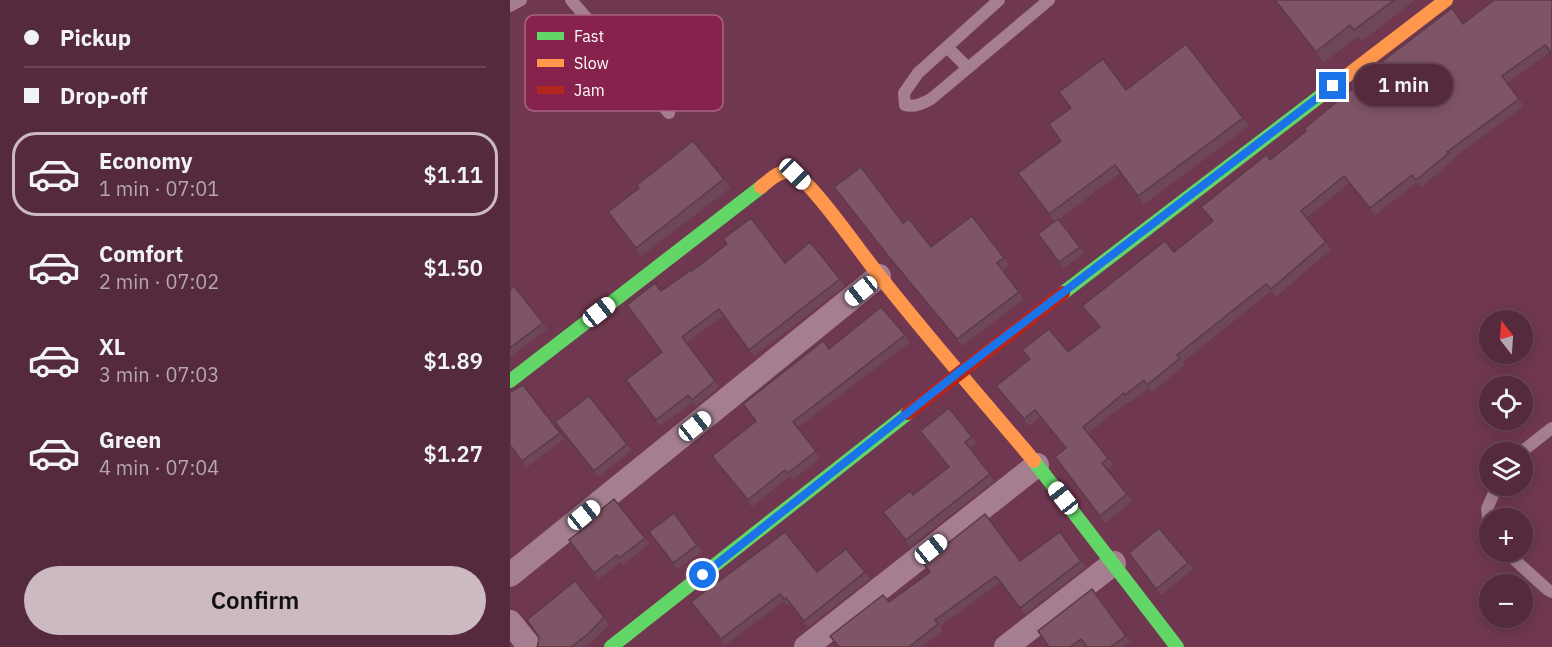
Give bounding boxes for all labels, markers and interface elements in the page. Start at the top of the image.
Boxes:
legend [525,15,723,111]
text: Pickup [60,23,131,52]
text: Fast [574,26,604,46]
text: Slow [574,53,609,73]
callout: 1 min [1354,65,1453,107]
text: 1 min [1378,71,1429,98]
route end [1319,72,1346,99]
text: Jam [574,80,605,100]
text: Drop-off [60,81,147,110]
text: Economy [99,146,193,175]
icon: car [27,147,81,201]
car [776,155,814,193]
text: $1.11 [424,160,483,189]
text: 1 min · 07:01 [99,175,219,202]
text: Comfort [99,239,183,268]
icon: car [27,240,81,294]
text: $1.50 [424,253,483,282]
text: 2 min · 07:02 [99,268,219,295]
car [841,273,881,309]
car [579,294,619,330]
north arrow [1479,310,1533,364]
map controls [1479,310,1533,628]
text: XL [99,332,125,361]
icon: car [27,333,81,387]
text: $1.89 [424,346,483,375]
text: 3 min · 07:03 [99,361,219,388]
button: locate [1479,376,1533,430]
car [675,408,715,444]
text: Green [99,425,161,454]
icon: car [27,426,81,480]
text: $1.27 [424,439,483,468]
button: layers [1479,442,1533,496]
text: 4 min · 07:04 [99,454,219,481]
car [1045,478,1081,518]
car [564,497,604,533]
button: + [1479,508,1533,562]
car [911,531,951,567]
route start [689,561,716,588]
button: Confirm [24,566,486,635]
button: − [1479,574,1533,628]

